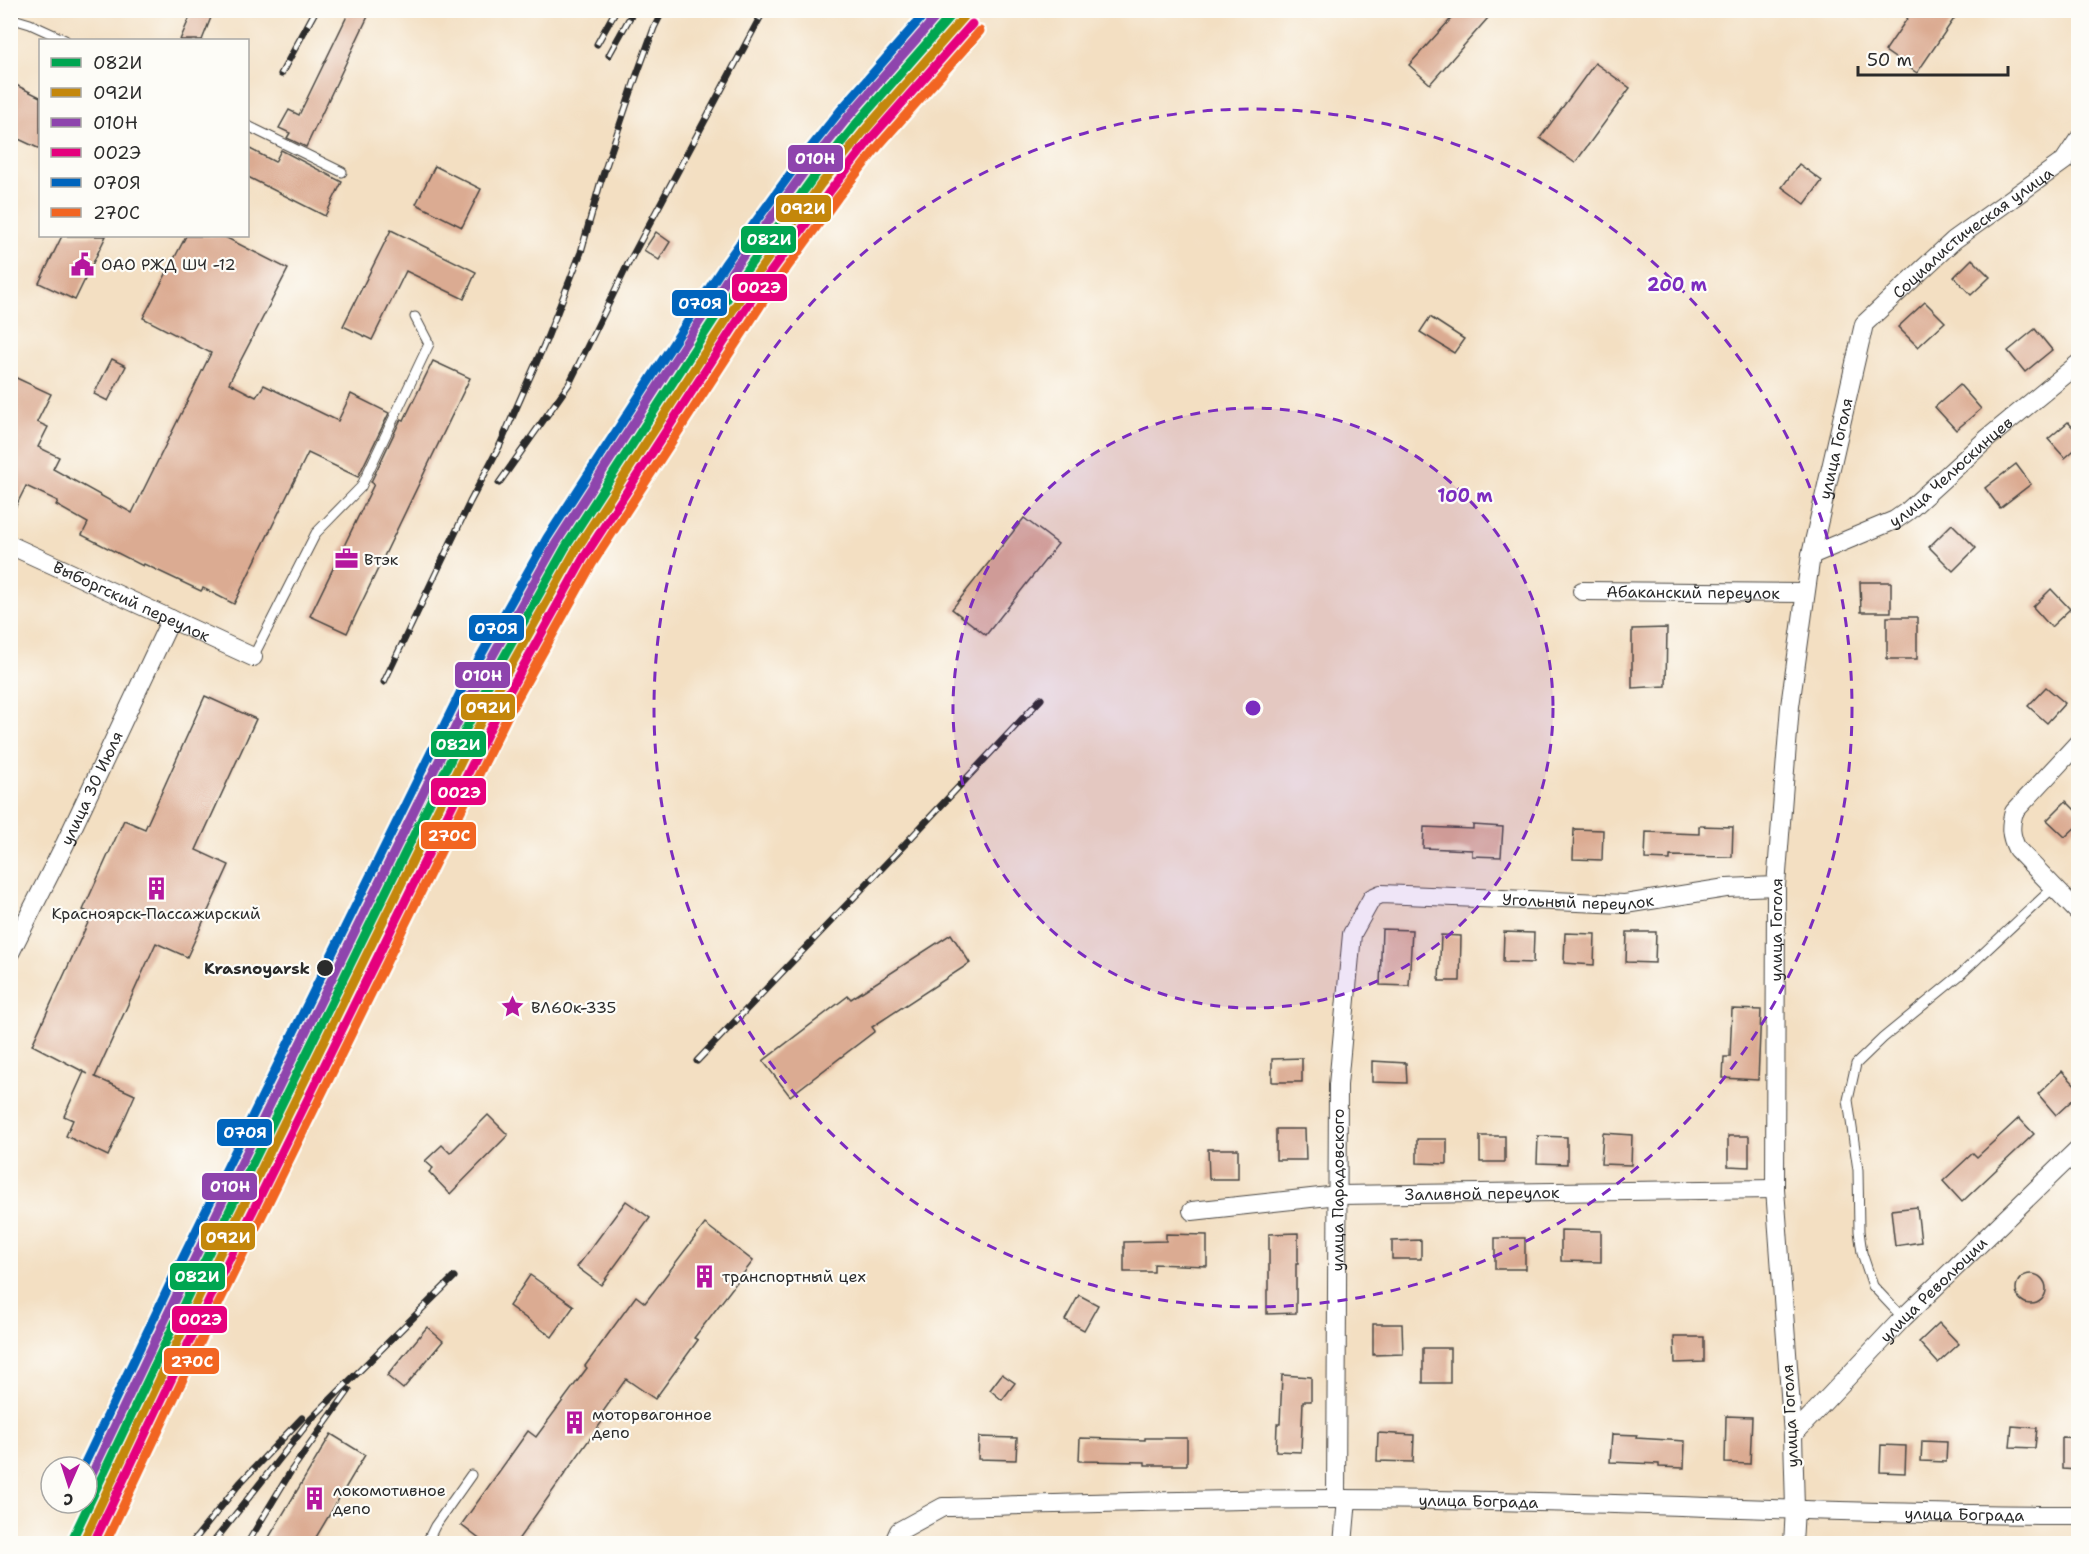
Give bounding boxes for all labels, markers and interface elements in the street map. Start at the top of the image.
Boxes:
legend [39,39,249,237]
scale bar [1858,39,2008,77]
text: 50 m [1867,48,1912,72]
text: 082И [93,51,142,75]
text: 092И [93,81,142,105]
text: 010Н [93,111,138,135]
text: 002Э [93,141,142,165]
line badge: 010Н [787,144,844,173]
text: 010Н [795,148,835,169]
street label: Социалистическая улица [1888,162,2057,303]
text: 070Я [93,171,140,195]
line badge: 092И [775,194,832,223]
text: 092И [781,198,825,219]
text: 270С [93,201,140,225]
line badge: 082И [740,225,797,254]
text: 082И [746,229,792,250]
public building icon: ОАО РЖД ШЧ -12 [70,251,96,277]
place label: ОАО РЖД ШЧ -12 [101,254,236,275]
line badge: 002Э [731,273,788,302]
text: 200 m [1647,273,1708,297]
text: 002Э [737,277,781,298]
line badge: 070Я [671,289,728,317]
text: 070Я [678,293,722,314]
street label: улица Гоголя [1814,396,1857,501]
street label: улица Челюскинцев [1886,412,2017,532]
text: 100 m [1437,484,1493,508]
office icon: Втэк [333,546,359,572]
place label: Втэк [364,549,399,570]
street label: Выборгский переулок [50,556,214,646]
street label: Абаканский переулок [1606,581,1780,603]
line badge: 070Я [468,614,525,642]
text: 070Я [474,618,518,639]
line badge: 010Н [454,661,511,689]
text: 010Н [462,665,502,686]
line badge: 092И [460,693,516,721]
text: 092И [466,697,510,718]
centre of rings [1243,698,1263,718]
street label: улица 30 Июля [56,728,127,848]
line badge: 082И [430,730,487,758]
text: 082И [435,734,481,755]
line badge: 002Э [430,777,487,806]
text: 002Э [437,782,481,803]
line badge: 270С [420,821,477,850]
text: 270С [428,825,470,846]
building icon: Красноярск-Пассажирский [143,875,169,901]
street label: улица Гоголя [1765,877,1787,981]
street label: Угольный переулок [1502,888,1656,915]
place label: Красноярск-Пассажирский [51,903,261,924]
place label: Krasnoyarsk [204,958,310,979]
marker: Krasnoyarsk [315,958,335,978]
place icon: ВЛ60к-335 [500,994,526,1020]
place label: ВЛ60к-335 [531,997,616,1018]
street label: улица Парадовского [1327,1108,1348,1272]
line badge: 070Я [216,1118,273,1147]
text: 070Я [223,1122,267,1143]
line badge: 010Н [201,1172,258,1201]
text: 010Н [210,1176,250,1197]
street label: Заливной переулок [1405,1181,1560,1205]
line badge: 092И [200,1222,256,1251]
text: 092И [206,1227,250,1248]
street label: улица Революции [1875,1232,1991,1347]
line badge: 082И [169,1262,226,1291]
building icon: транспортный цех [691,1263,717,1289]
text: 082И [174,1266,220,1287]
place label: транспортный цех [722,1266,866,1287]
line badge: 002Э [171,1305,228,1334]
text: 002Э [178,1309,222,1330]
line badge: 270С [163,1347,220,1375]
text: 270С [171,1351,213,1372]
street label: улица Гоголя [1777,1364,1803,1468]
place label: моторвагонное депо [592,1404,712,1443]
building icon: моторвагонное депо [561,1410,587,1436]
north arrow [39,1455,99,1515]
place label: локомотивное депо [333,1480,446,1519]
building icon: локомотивное депо [302,1486,328,1512]
text: С [63,1489,74,1510]
street label: улица Бограда [1418,1489,1539,1512]
street label: улица Бограда [1904,1502,2024,1525]

